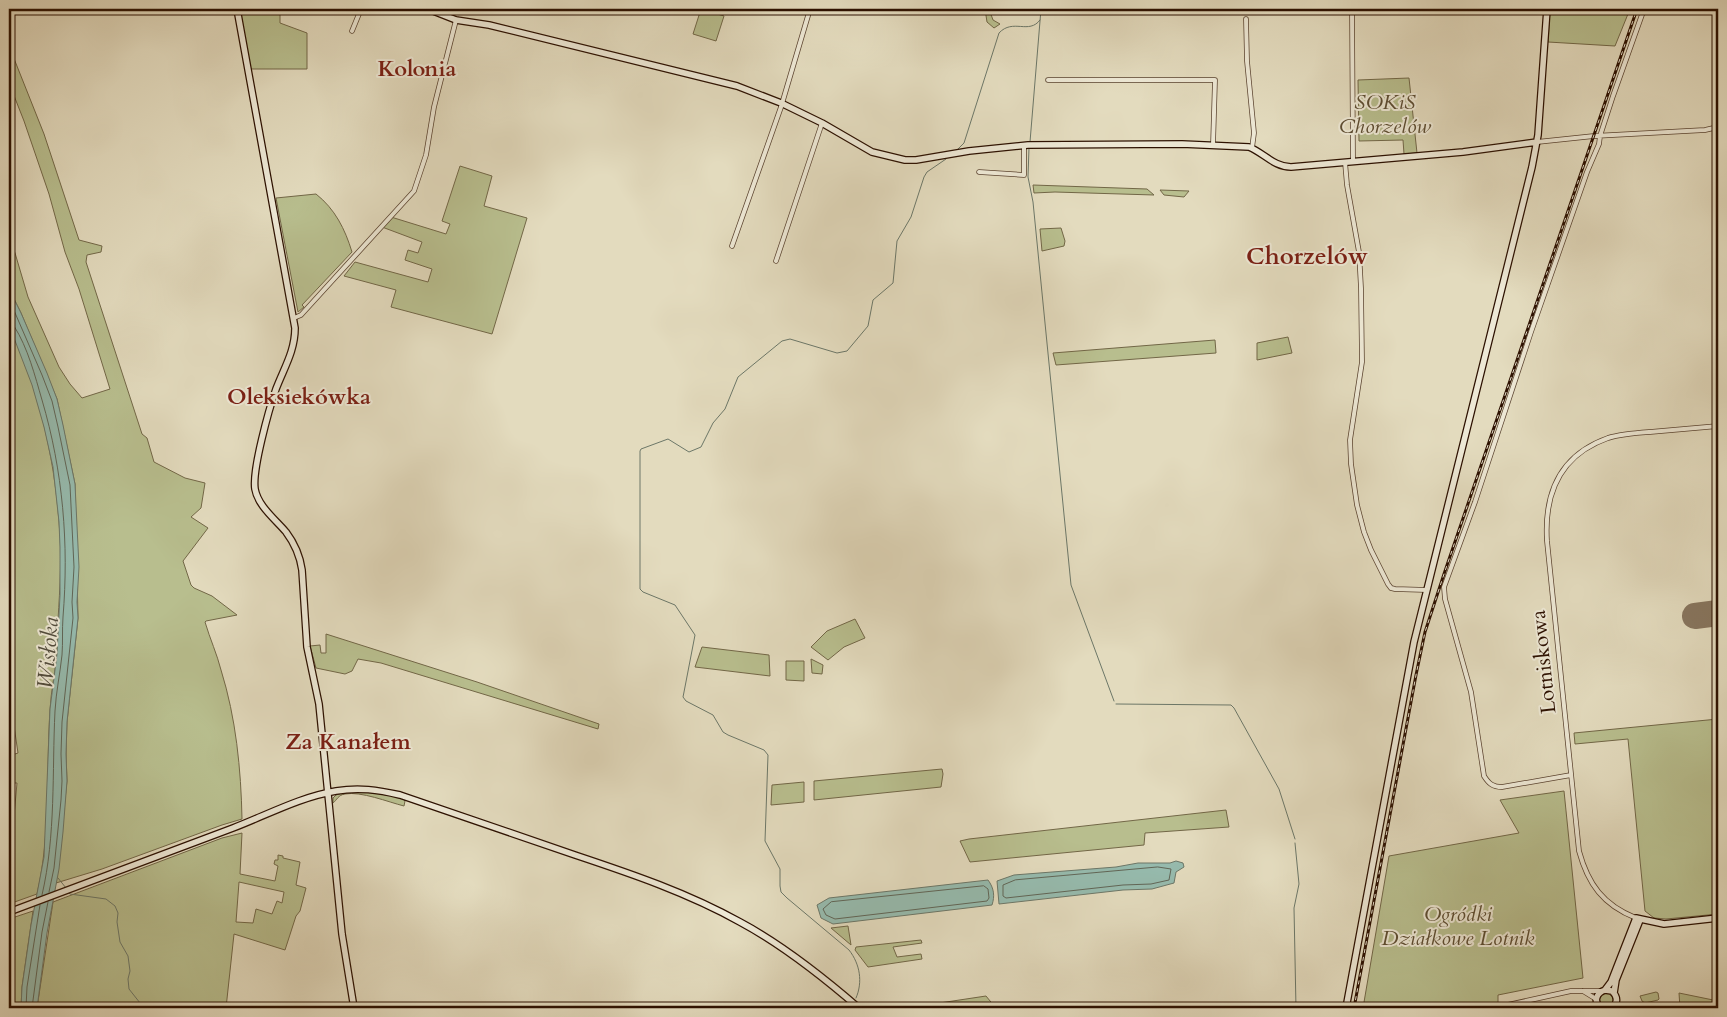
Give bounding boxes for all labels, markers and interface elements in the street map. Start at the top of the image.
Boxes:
district label: Kolonia [378,54,456,84]
park label: SOKiS Chorzelów [1339,88,1432,141]
district label: Chorzelów [1246,240,1368,273]
district label: Oleksiekówka [227,382,371,412]
street label: Lotniskowa [1524,609,1563,715]
water label: Wisłoka [30,616,66,690]
district label: Za Kanałem [285,727,411,757]
park label: Ogródki Działkowe Lotnik [1382,900,1535,953]

